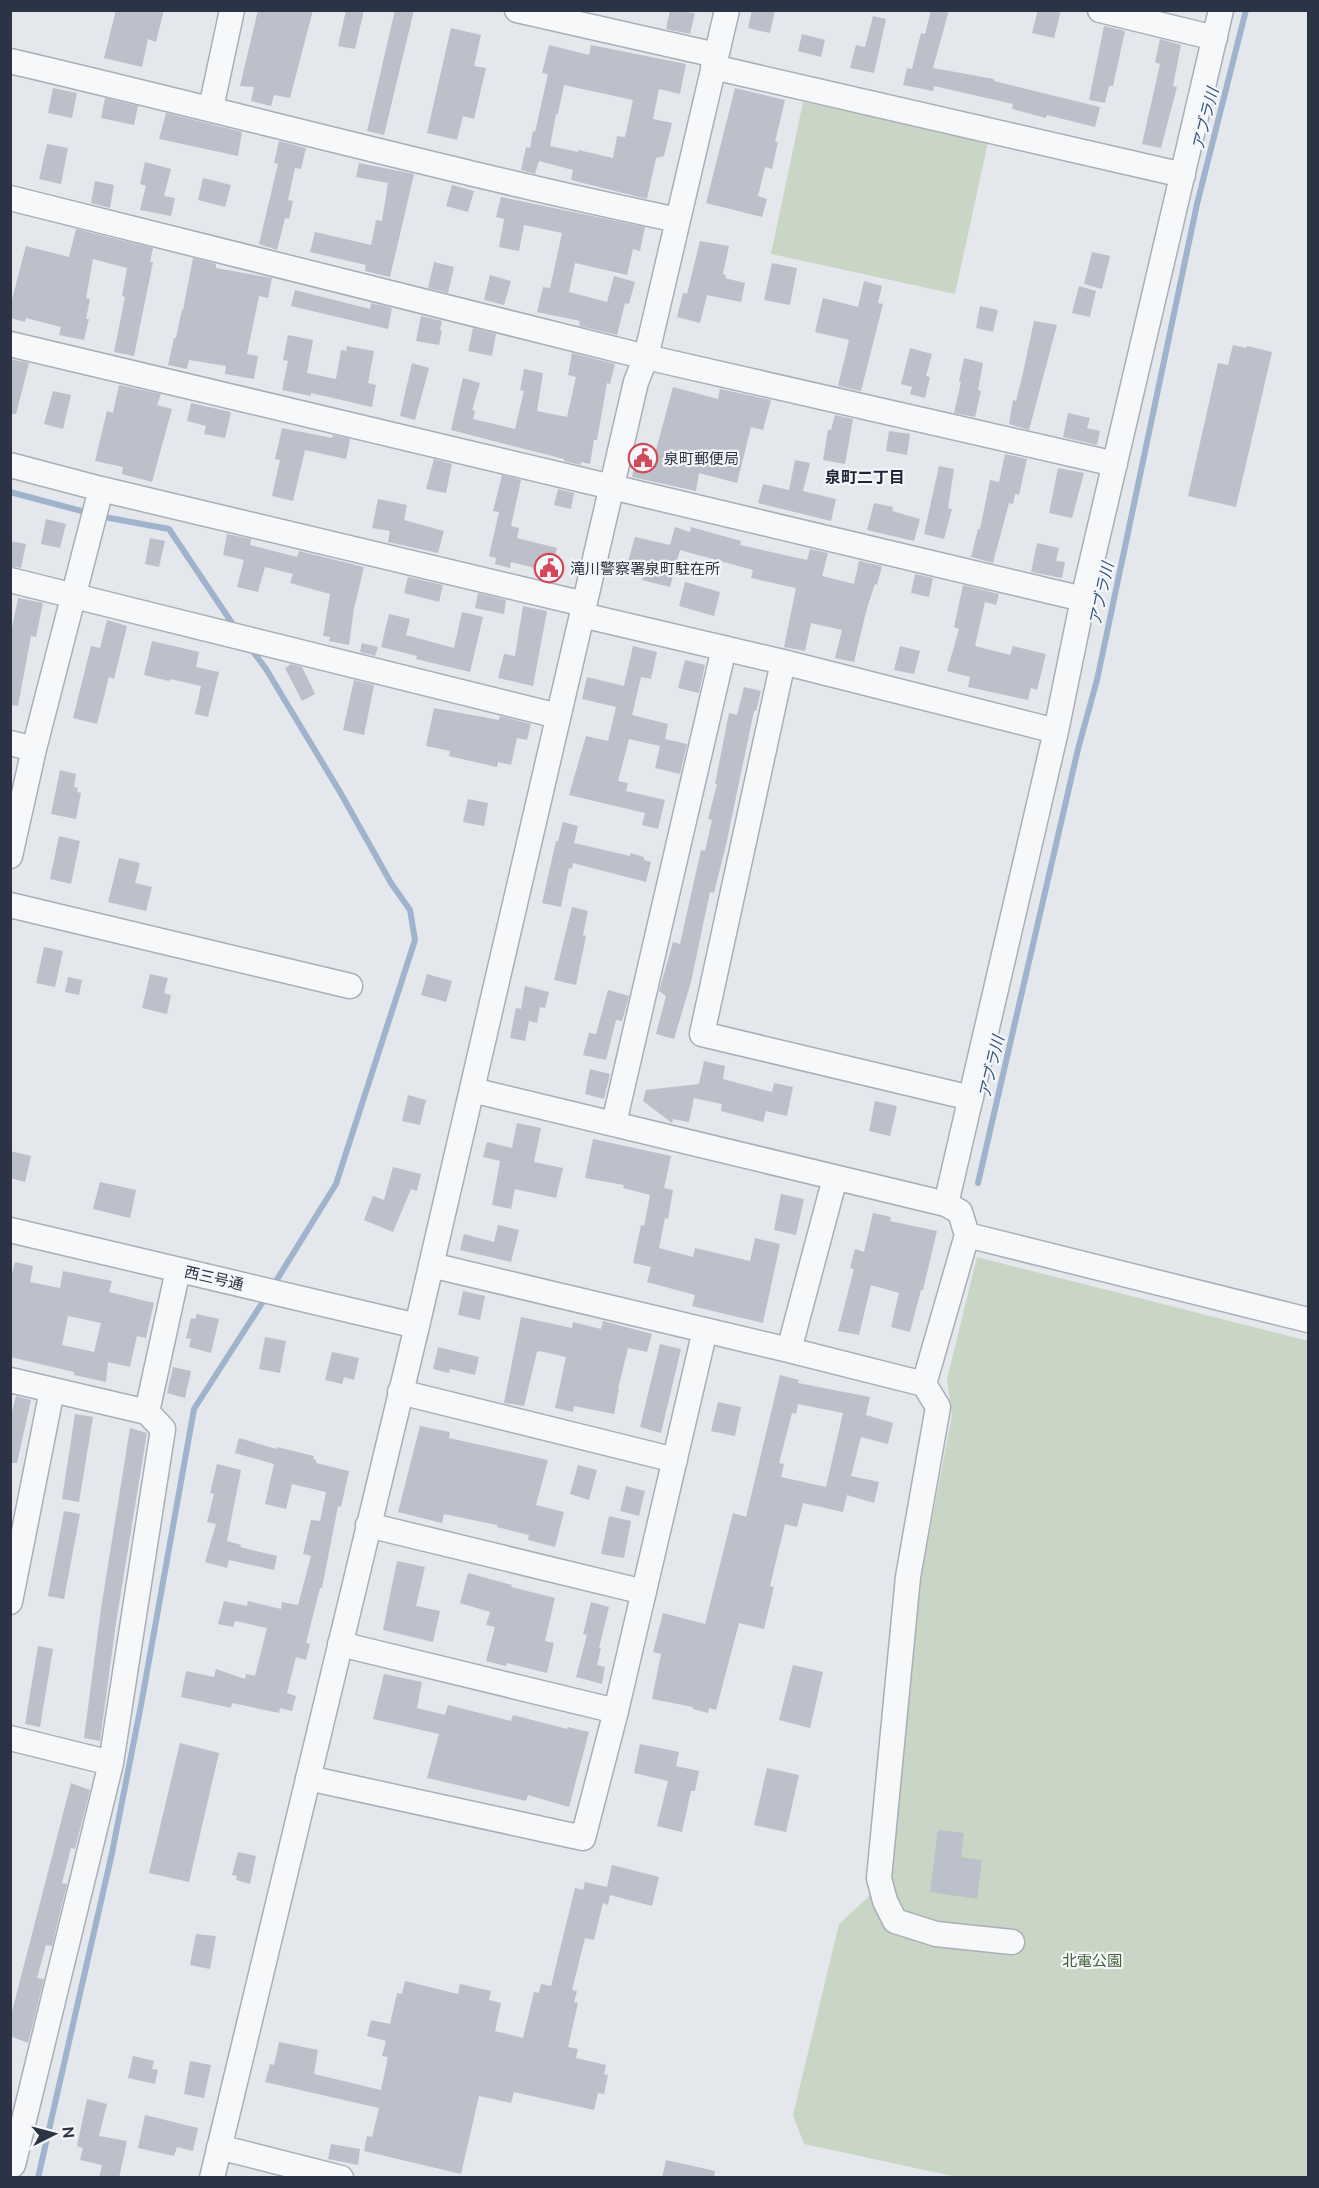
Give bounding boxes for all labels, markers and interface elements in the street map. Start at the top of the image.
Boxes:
water label: アブラ川 [1189,84,1222,152]
public building icon: 泉町郵便局 [627,442,659,474]
place label: 泉町郵便局 [664,450,739,467]
district label: 泉町二丁目 [825,468,905,486]
public building icon: 滝川警察署泉町駐在所 [533,552,565,584]
water label: アブラ川 [1086,559,1117,627]
place label: 滝川警察署泉町駐在所 [570,560,720,577]
water label: アブラ川 [975,1032,1007,1100]
street label: 西三号通 [183,1263,245,1293]
park label: 北電公園 [1062,1952,1122,1969]
north arrow [24,2104,84,2164]
text: N [59,2126,78,2139]

